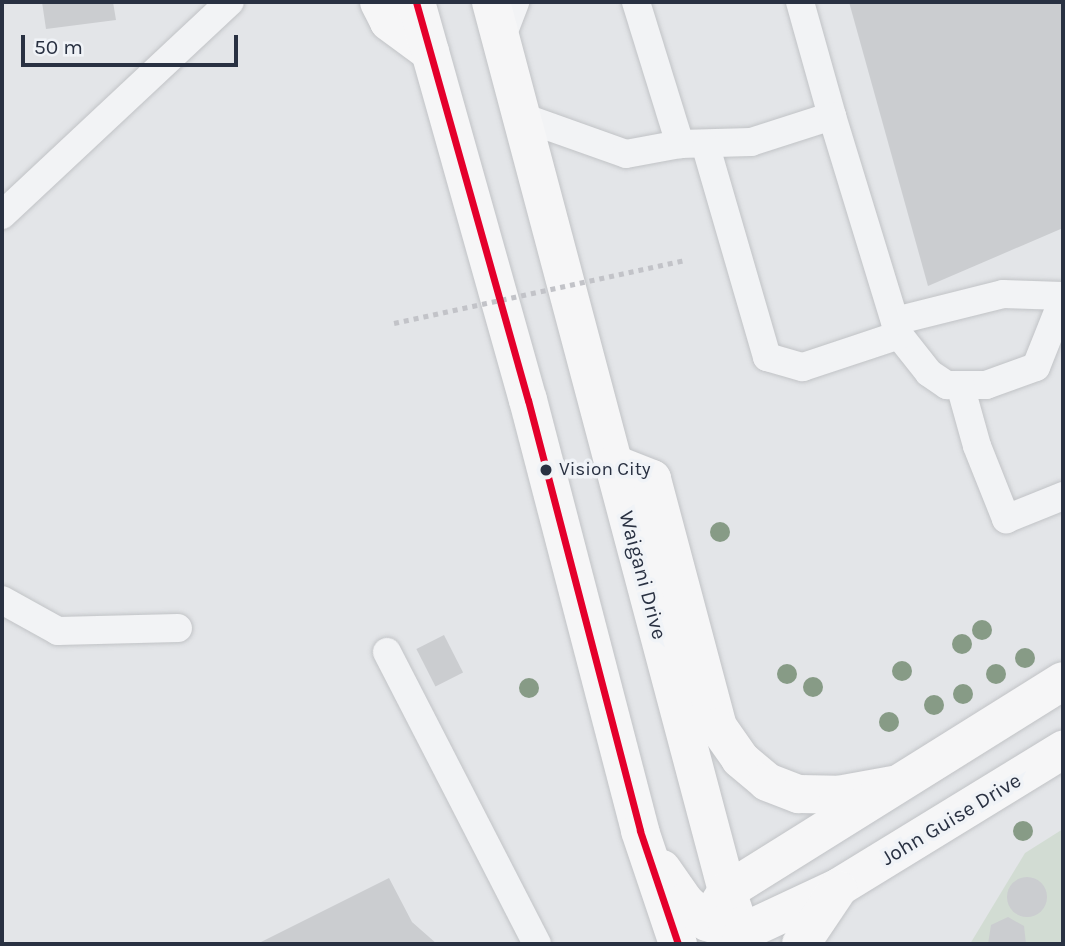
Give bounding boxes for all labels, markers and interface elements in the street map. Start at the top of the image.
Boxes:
scale bar [24,21,242,65]
text: 50 m [34,35,83,59]
place label: Vision City [559,459,651,481]
marker: Vision City [539,463,553,477]
street label: Waigani Drive [614,508,672,642]
street label: John Guise Drive [877,767,1025,871]

